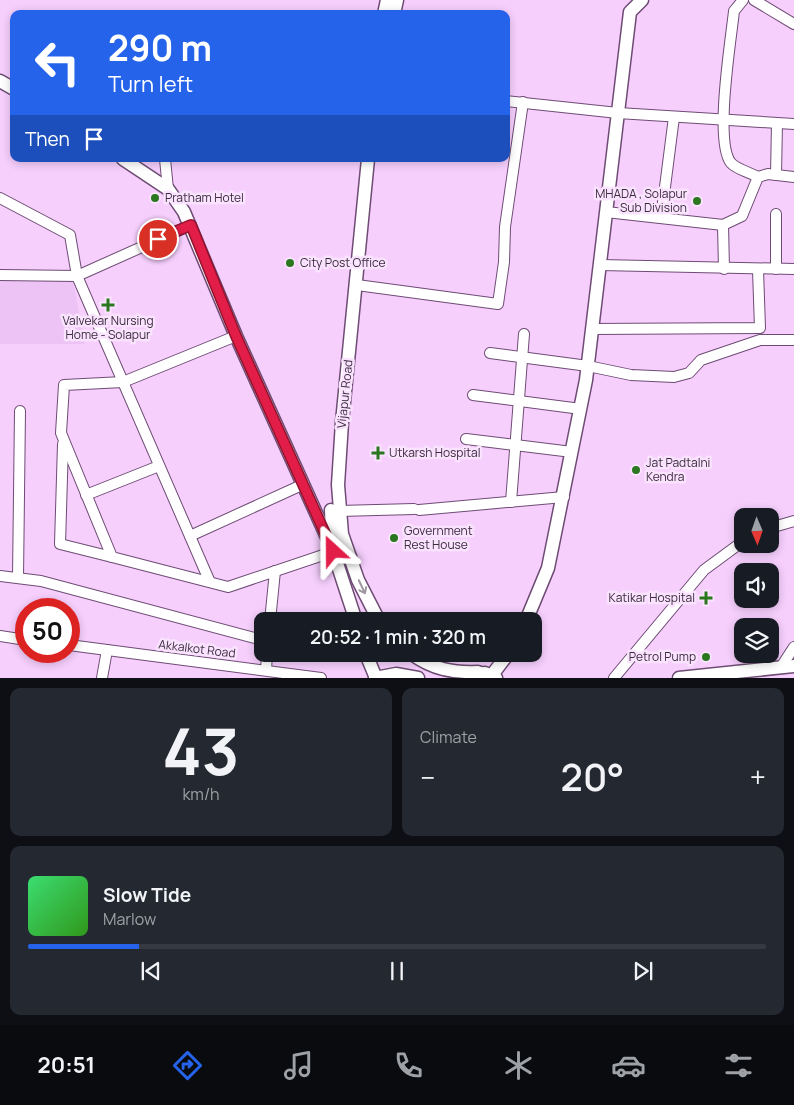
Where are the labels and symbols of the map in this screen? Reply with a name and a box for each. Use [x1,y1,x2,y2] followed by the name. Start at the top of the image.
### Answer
[595,185,688,216] place label: MHADA , Solapur Sub Division
[165,189,244,206] place label: Pratham Hotel
[149,192,161,204] marker: Pratham Hotel
[691,195,703,207] marker: MHADA , Solapur Sub Division
[137,218,179,260] pin
[300,254,386,271] place label: City Post Office
[284,257,296,269] marker: City Post Office
[101,298,115,312] marker: Valvekar Nursing Home - Solapur
[62,312,154,343] place label: Valvekar Nursing Home - Solapur
[332,359,357,429] street label: Vijapur Road
[389,444,481,461] place label: Utkarsh Hospital
[371,446,385,460] marker: Utkarsh Hospital
[646,454,710,485] place label: Jat Padtalni Kendra
[630,464,642,476] marker: Jat Padtalni Kendra
[734,508,779,552] north arrow
[404,522,473,553] place label: Government Rest House
[306,524,358,576] position arrow
[388,532,400,544] marker: Government Rest House
[358,579,367,594] one-way arrow
[609,589,695,606] place label: Katikar Hospital
[699,591,713,605] marker: Katikar Hospital
[15,598,80,663] speed limit sign: 50
[158,635,237,662] street label: Akkalkot Road
[629,648,696,665] place label: Petrol Pump
[700,651,712,663] marker: Petrol Pump

